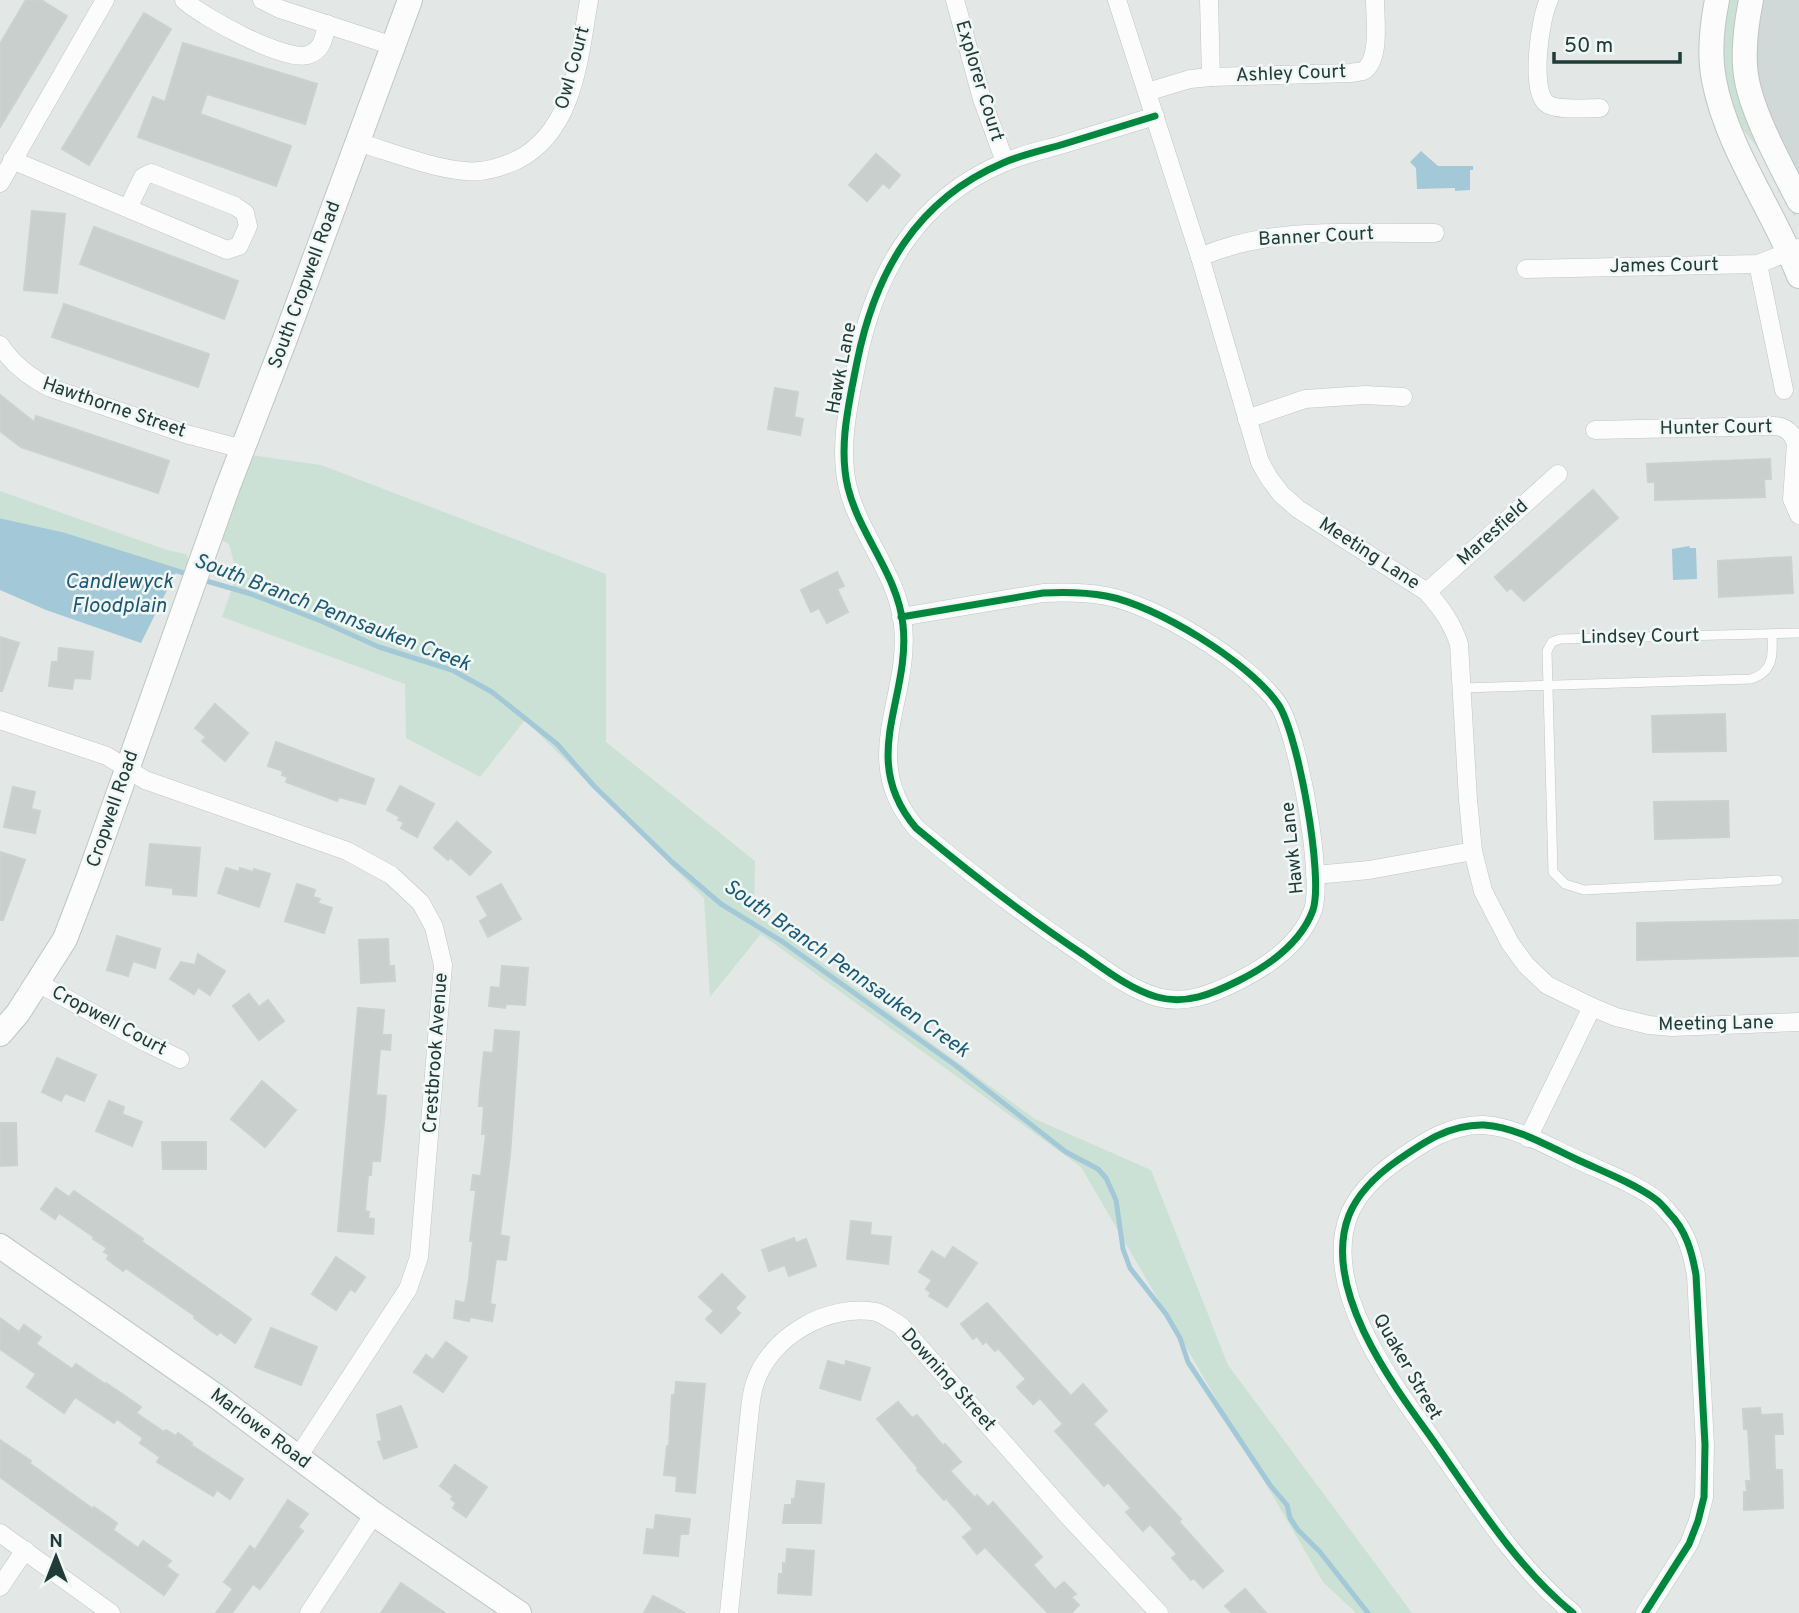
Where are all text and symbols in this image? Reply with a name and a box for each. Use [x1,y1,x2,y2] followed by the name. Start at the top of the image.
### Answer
[949,18,1009,144] street label: Explorer Court
[1554,21,1680,65] scale bar
[550,24,596,112] street label: Owl Court
[1564,33,1613,60] text: 50 m
[1235,60,1347,88] street label: Ashley Court
[264,198,346,372] street label: South Cropwell Road
[1258,222,1374,252] street label: Banner Court
[1609,253,1719,279] street label: James Court
[821,320,863,416] street label: Hawk Lane
[39,372,189,444] street label: Hawthorne Street
[1660,415,1772,441] street label: Hunter Court
[1452,495,1534,571] street label: Maresfield
[1314,512,1424,596] street label: Meeting Lane
[190,548,475,678] water label: South Branch Pennsauken Creek
[65,569,174,620] water label: Candlewyck Floodplain
[1580,624,1700,650] street label: Lindsey Court
[82,747,144,871] street label: Cropwell Road
[1276,801,1310,895] street label: Hawk Lane
[718,874,975,1065] water label: South Branch Pennsauken Creek
[418,972,454,1134] street label: Crestbrook Avenue
[47,981,171,1061] street label: Cropwell Court
[1658,1011,1774,1037] street label: Meeting Lane
[1367,1310,1447,1424] street label: Quaker Street
[895,1323,1001,1437] street label: Downing Street
[205,1383,315,1475] street label: Marlowe Road
[21,1522,91,1592] north arrow
[49,1530,63,1554] text: N

